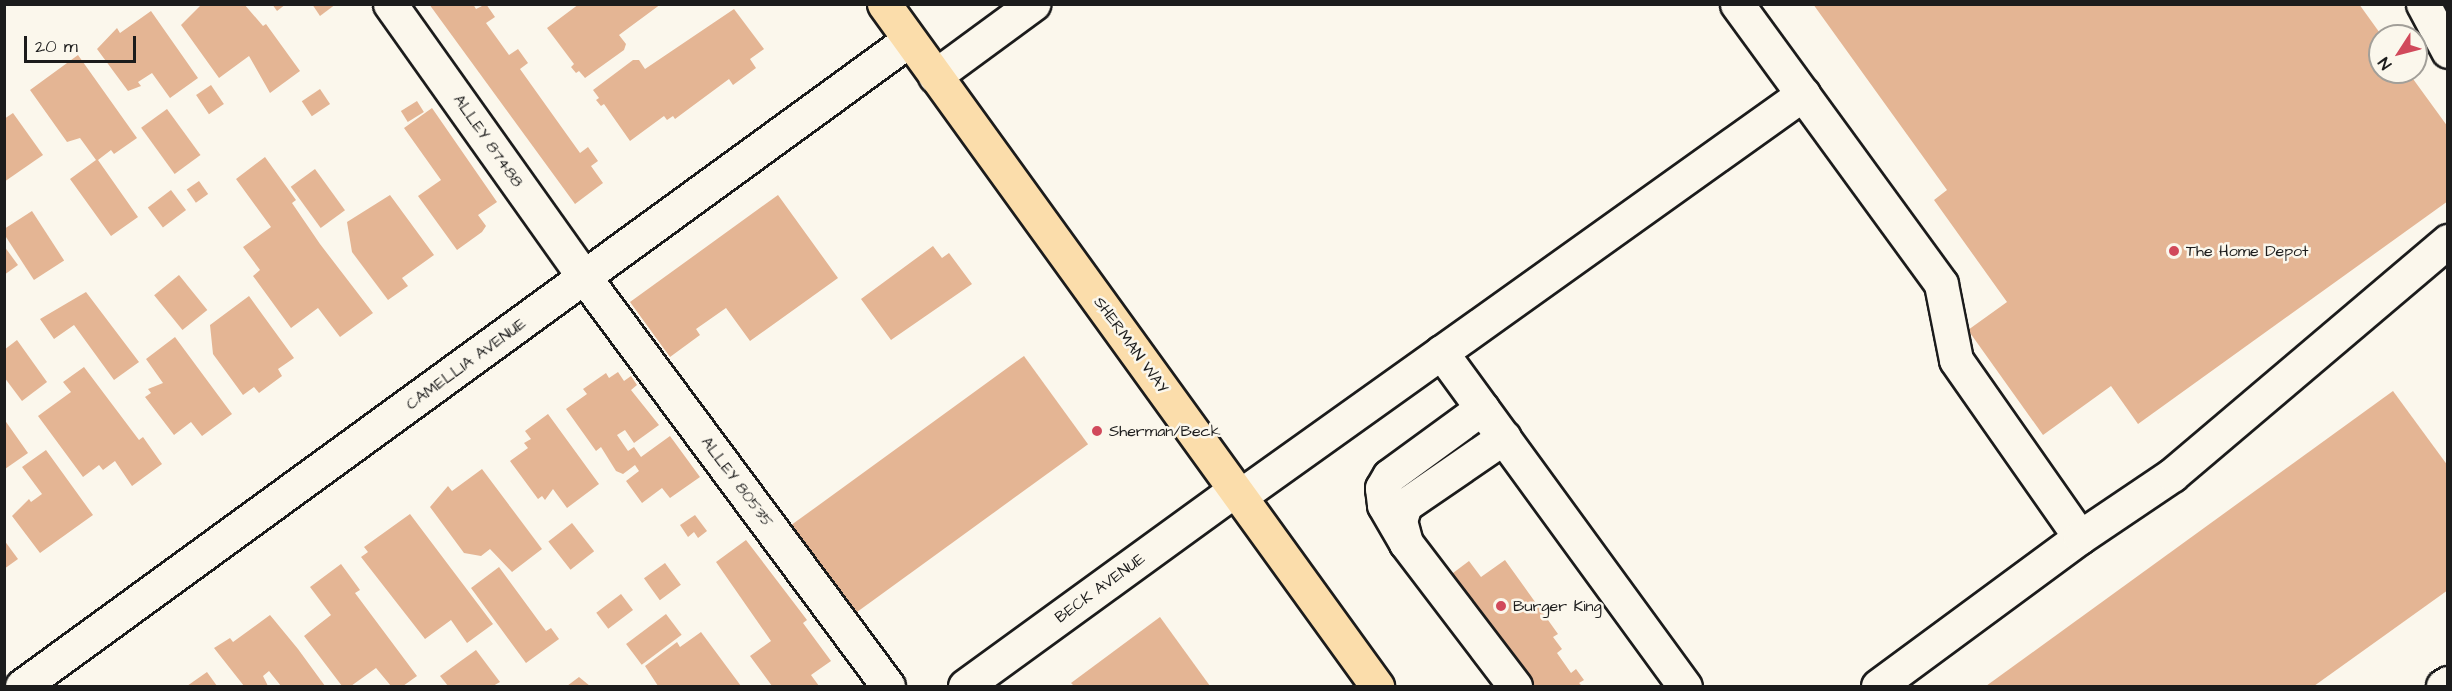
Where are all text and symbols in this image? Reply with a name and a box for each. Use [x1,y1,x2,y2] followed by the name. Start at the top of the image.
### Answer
[27,24,140,62] scale bar
[2368,24,2428,84] north arrow
[35,34,78,59] text: 20 m
[2373,53,2397,74] text: N
[449,91,527,191] street label: ALLEY 87488
[2186,241,2309,261] place label: The Home Depot
[2167,244,2181,258] marker: The Home Depot
[1090,293,1172,397] street label: SHERMAN WAY
[402,314,530,414] street label: CAMELLIA AVENUE
[1109,421,1221,441] place label: Sherman/Beck
[1090,424,1104,438] marker: Sherman/Beck
[697,433,777,531] street label: ALLEY 80535
[1051,549,1149,627] street label: BECK AVENUE
[1513,596,1602,616] place label: Burger King
[1494,599,1508,613] marker: Burger King

